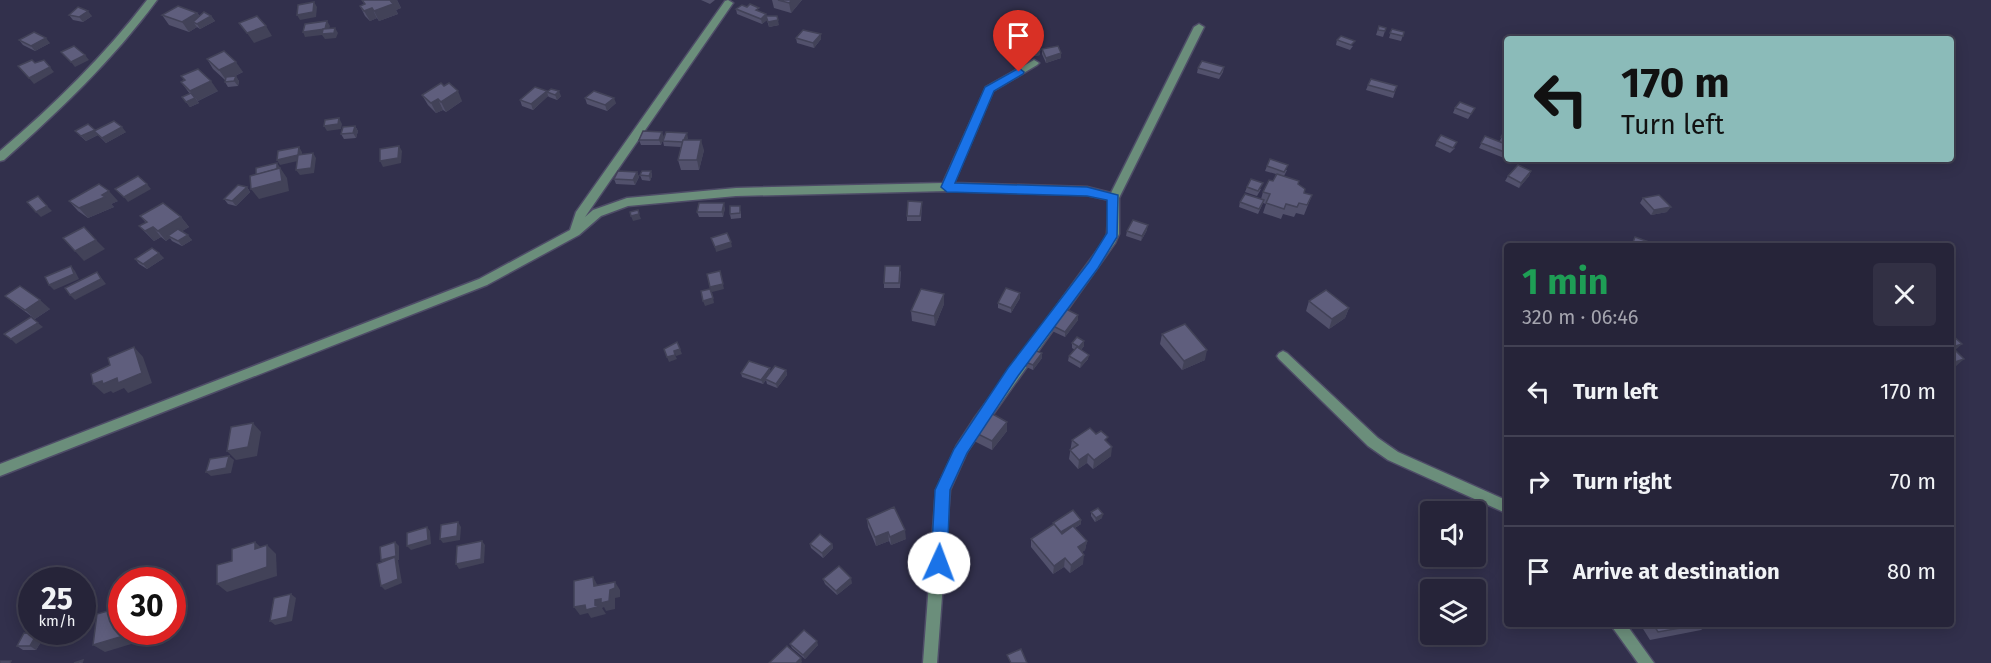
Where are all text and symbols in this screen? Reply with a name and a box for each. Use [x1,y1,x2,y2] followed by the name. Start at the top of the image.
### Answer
[993,10,1044,72] pin
[1002,19,1035,52] icon: arrive
[1621,58,1730,108] text: 170 m
[1522,60,1600,138] icon: left
[1621,109,1724,141] text: Turn left
[1522,260,1609,304] text: 1 min
[1873,263,1936,326] button: close
[1522,305,1639,329] text: 320 m · 06:46
[1522,375,1555,408] icon: left
[1573,378,1658,405] text: Turn left
[1880,378,1936,405] text: 170 m
[1522,465,1555,498] icon: right
[1573,468,1672,495] text: Turn right
[1890,468,1936,495] text: 70 m
[1420,501,1486,645] map controls
[1420,501,1486,567] button: sound
[907,531,971,595] position arrow
[1522,555,1555,588] icon: arrive
[1573,558,1780,585] text: Arrive at destination
[1887,558,1936,585] text: 80 m
[108,567,186,645] speed limit sign: 30
[1420,579,1486,645] button: layers
[41,581,73,617] text: 25
[38,612,76,630] text: km/h

